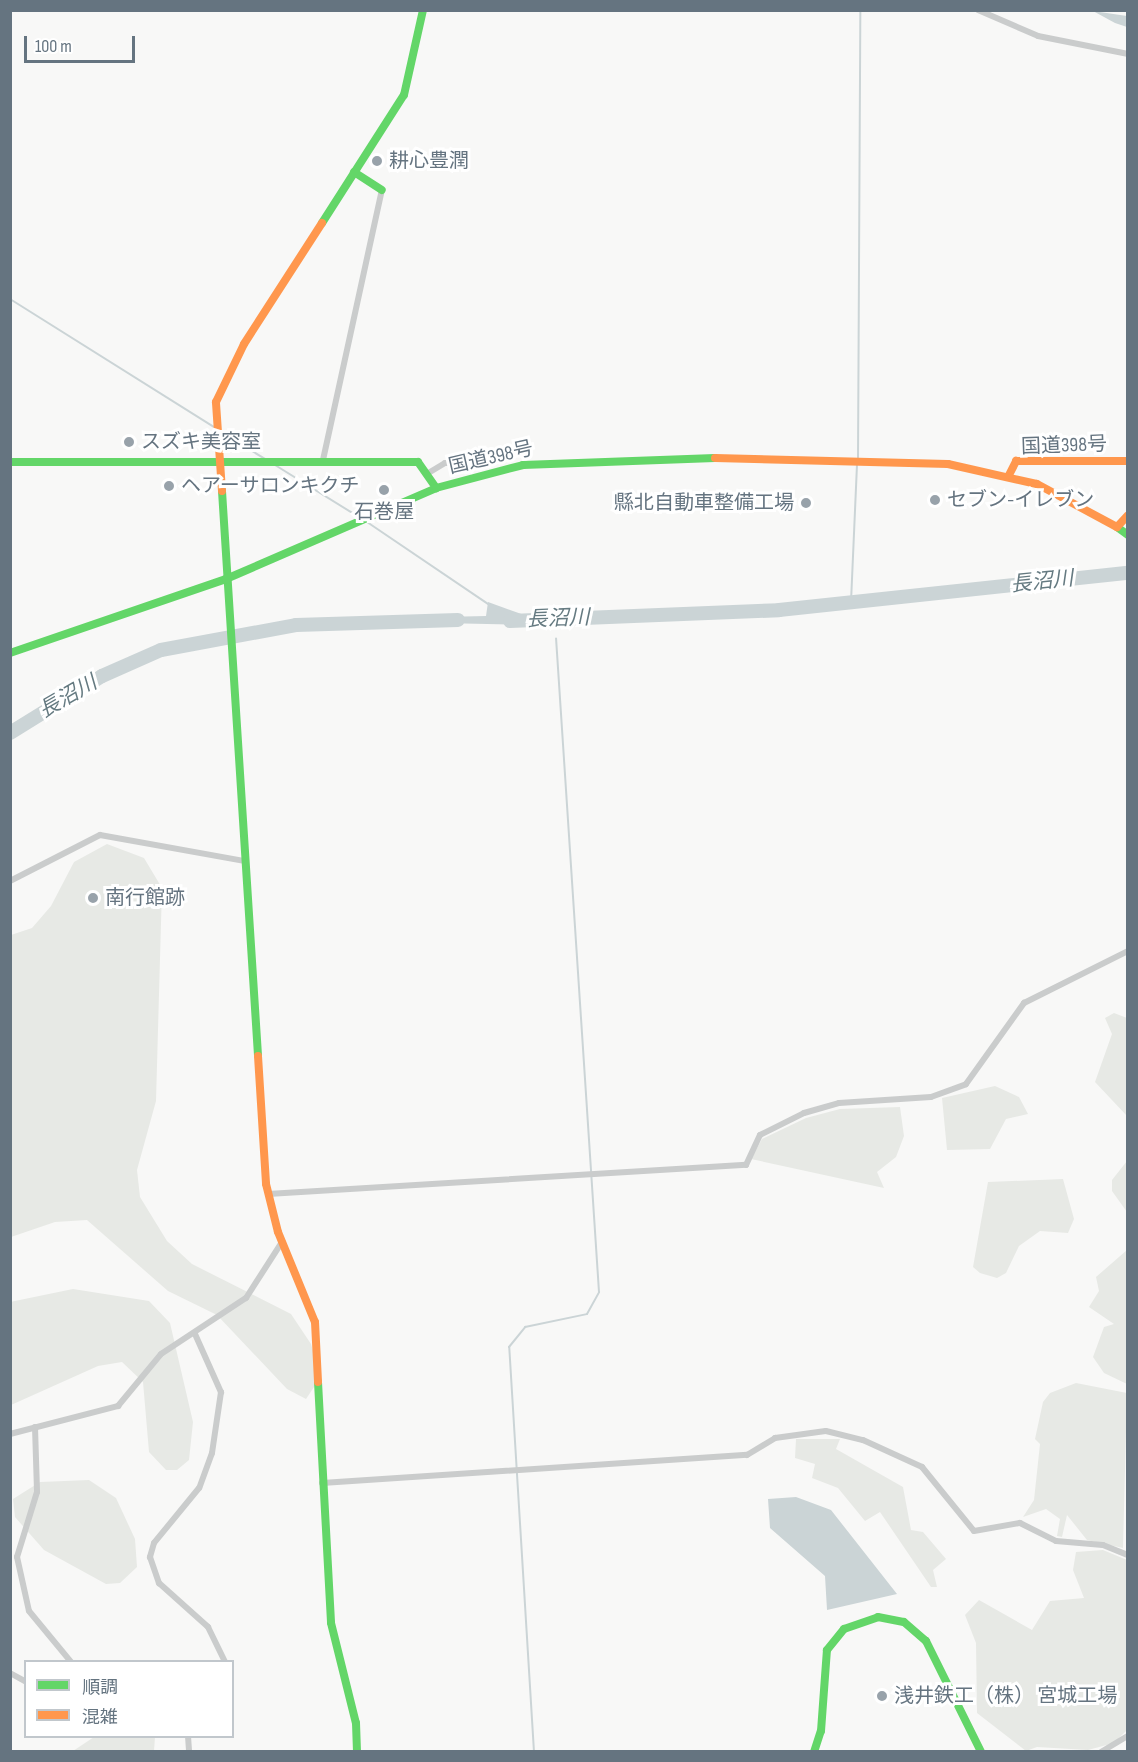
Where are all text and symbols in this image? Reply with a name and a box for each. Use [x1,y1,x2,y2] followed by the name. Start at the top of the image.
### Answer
[27,24,138,62] scale bar
[35,36,72,57] text: 100 m
[389,149,469,173] place label: 耕心豊潤
[370,154,384,168] marker: 耕心豊潤
[141,430,261,454] place label: スズキ美容室
[1021,433,1107,459] street label: 国道398号
[122,435,136,449] marker: スズキ美容室
[446,437,536,479] street label: 国道398号
[181,474,360,498] place label: ヘアーサロンキクチ
[162,479,176,493] marker: ヘアーサロンキクチ
[377,483,391,497] marker: 石巻屋
[947,488,1094,512] place label: セブン-イレブン
[614,491,794,515] place label: 縣北自動車整備工場
[928,493,942,507] marker: セブン-イレブン
[799,496,813,510] marker: 縣北自動車整備工場
[354,500,414,524] place label: 石巻屋
[1009,566,1075,598] water label: 長沼川
[526,605,590,633] water label: 長沼川
[34,670,102,724] water label: 長沼川
[105,886,185,910] place label: 南行館跡
[86,891,100,905] marker: 南行館跡
[24,1660,234,1738] legend
[82,1677,118,1698] text: 順調
[894,1684,1117,1708] place label: 浅井鉄工（株） 宮城工場
[875,1689,889,1703] marker: 浅井鉄工（株） 宮城工場
[82,1707,118,1728] text: 混雑

